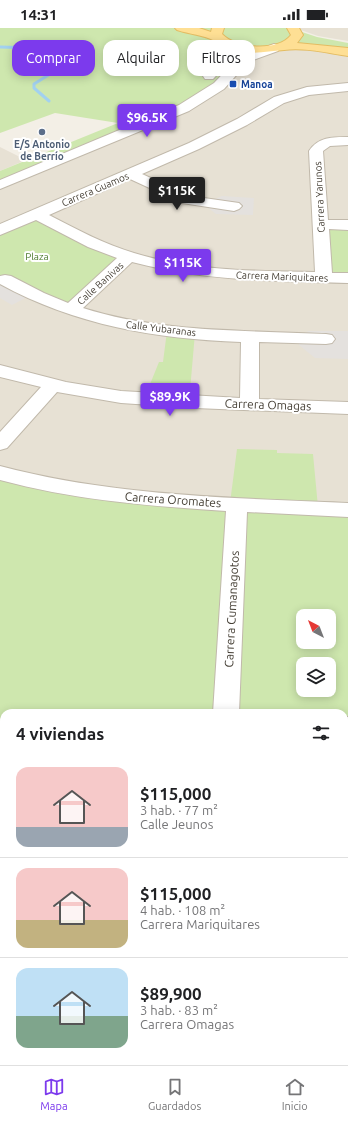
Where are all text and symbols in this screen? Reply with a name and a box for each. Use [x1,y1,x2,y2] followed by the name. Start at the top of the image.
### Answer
[20,6,58,23] text: 14:31
[12,40,95,76] chip: Comprar
[103,40,179,76] chip: Alquilar
[187,40,255,76] chip: Filtros
[228,79,238,89] marker: Manoa
[241,79,273,90] place label: Manoa
[114,104,180,138] pin: $96.5K
[126,110,168,124] text: $96.5K
[37,127,47,137] marker: E/S Antonio de Berrío
[14,139,70,162] place label: E/S Antonio de Berrío
[312,161,327,233] street label: Carrera Yarunos
[60,170,130,209] street label: Carrera Guamos
[149,177,205,211] pin: $115K
[158,183,196,197] text: $115K
[155,249,211,283] pin: $115K
[25,251,49,262] park label: Plaza
[164,255,202,269] text: $115K
[75,260,126,307] street label: Calle Banivas
[236,269,328,284] street label: Carrera Mariquitares
[125,319,197,338] street label: Calle Yubaranas
[137,383,203,417] pin: $89.9K
[149,389,191,403] text: $89.9K
[224,396,312,413] street label: Carrera Omagas
[124,490,222,509] street label: Carrera Oromates
[222,550,241,668] street label: Carrera Cumanagotos
[296,609,336,649] north arrow
[296,609,336,697] map controls
[296,657,336,697] button: layers
[310,722,332,744] icon: filters
[16,724,104,743] text: 4 viviendas
[48,783,96,831] icon: home
[140,784,211,803] text: $115,000
[140,803,218,817] text: 3 hab. · 77 m²
[140,817,213,831] text: Calle Jeunos
[48,884,96,932] icon: home
[140,884,211,903] text: $115,000
[140,903,225,917] text: 4 hab. · 108 m²
[140,917,260,931] text: Carrera Mariquitares
[48,984,96,1032] icon: home
[140,984,202,1003] text: $89,900
[140,1003,218,1017] text: 3 hab. · 83 m²
[140,1017,234,1031] text: Carrera Omagas
[40,1076,68,1112] tab: Mapa
[148,1076,201,1112] tab: Guardados
[282,1076,308,1112] tab: Inicio

